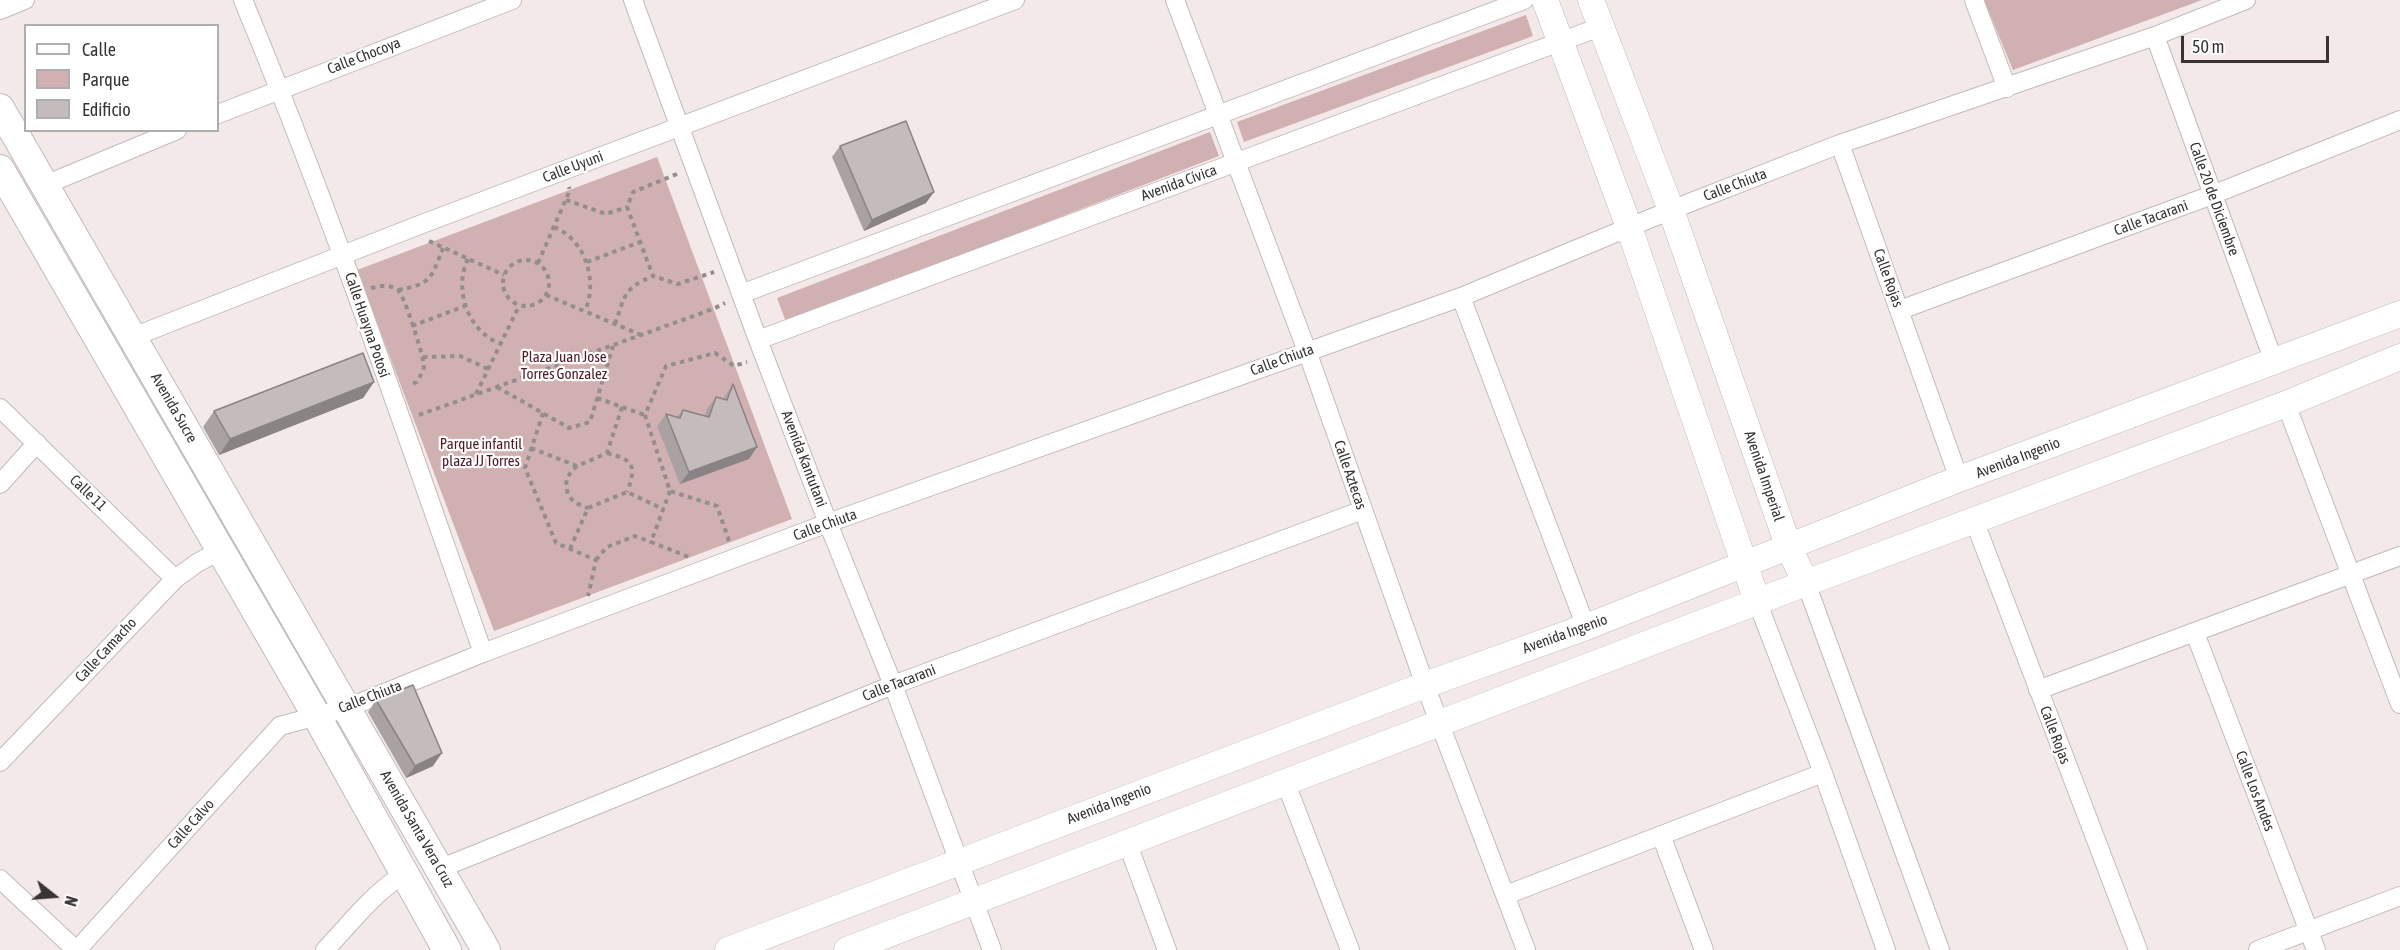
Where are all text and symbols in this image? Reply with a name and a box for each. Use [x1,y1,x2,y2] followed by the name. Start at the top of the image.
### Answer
[24,24,219,132] legend
[2184,24,2332,62] scale bar
[325,34,403,78] street label: Calle Chocoya
[2192,36,2224,57] text: 50 m
[82,39,116,60] text: Calle
[82,69,130,90] text: Parque
[82,99,131,120] text: Edificio
[2185,140,2243,258] street label: Calle 20 de Diciembre
[540,147,606,187] street label: Calle Uyuni
[1139,161,1219,205] street label: Avenida Cívica
[1701,165,1769,205] street label: Calle Chiuta
[2112,196,2190,240] street label: Calle Tacarani
[1869,246,1907,310] street label: Calle Rojas
[341,270,393,380] street label: Calle Huayna Potosí
[1248,340,1316,380] street label: Calle Chiuta
[521,348,607,383] park label: Plaza Juan Jose Torres Gonzalez
[147,370,201,446] street label: Avenida Sucre
[777,408,831,510] street label: Avenida Kantutani
[1740,428,1788,524] street label: Avenida Imperial
[1973,434,2063,482] street label: Avenida Ingenio
[440,435,522,470] park label: Parque infantil plaza JJ Torres
[1330,438,1370,512] street label: Calle Aztecas
[66,471,110,515] street label: Calle 11
[791,505,859,545] street label: Calle Chiuta
[1520,610,1610,658] street label: Avenida Ingenio
[72,614,140,686] street label: Calle Camacho
[860,661,938,705] street label: Calle Tacarani
[336,677,404,717] street label: Calle Chiuta
[2036,703,2074,767] street label: Calle Rojas
[2231,748,2279,834] street label: Calle Los Andes
[376,767,458,891] street label: Avenida Santa Vera Cruz
[1064,780,1154,828] street label: Avenida Ingenio
[164,795,218,853] street label: Calle Calvo
[24,866,84,926] north arrow
[61,894,81,908] text: N

